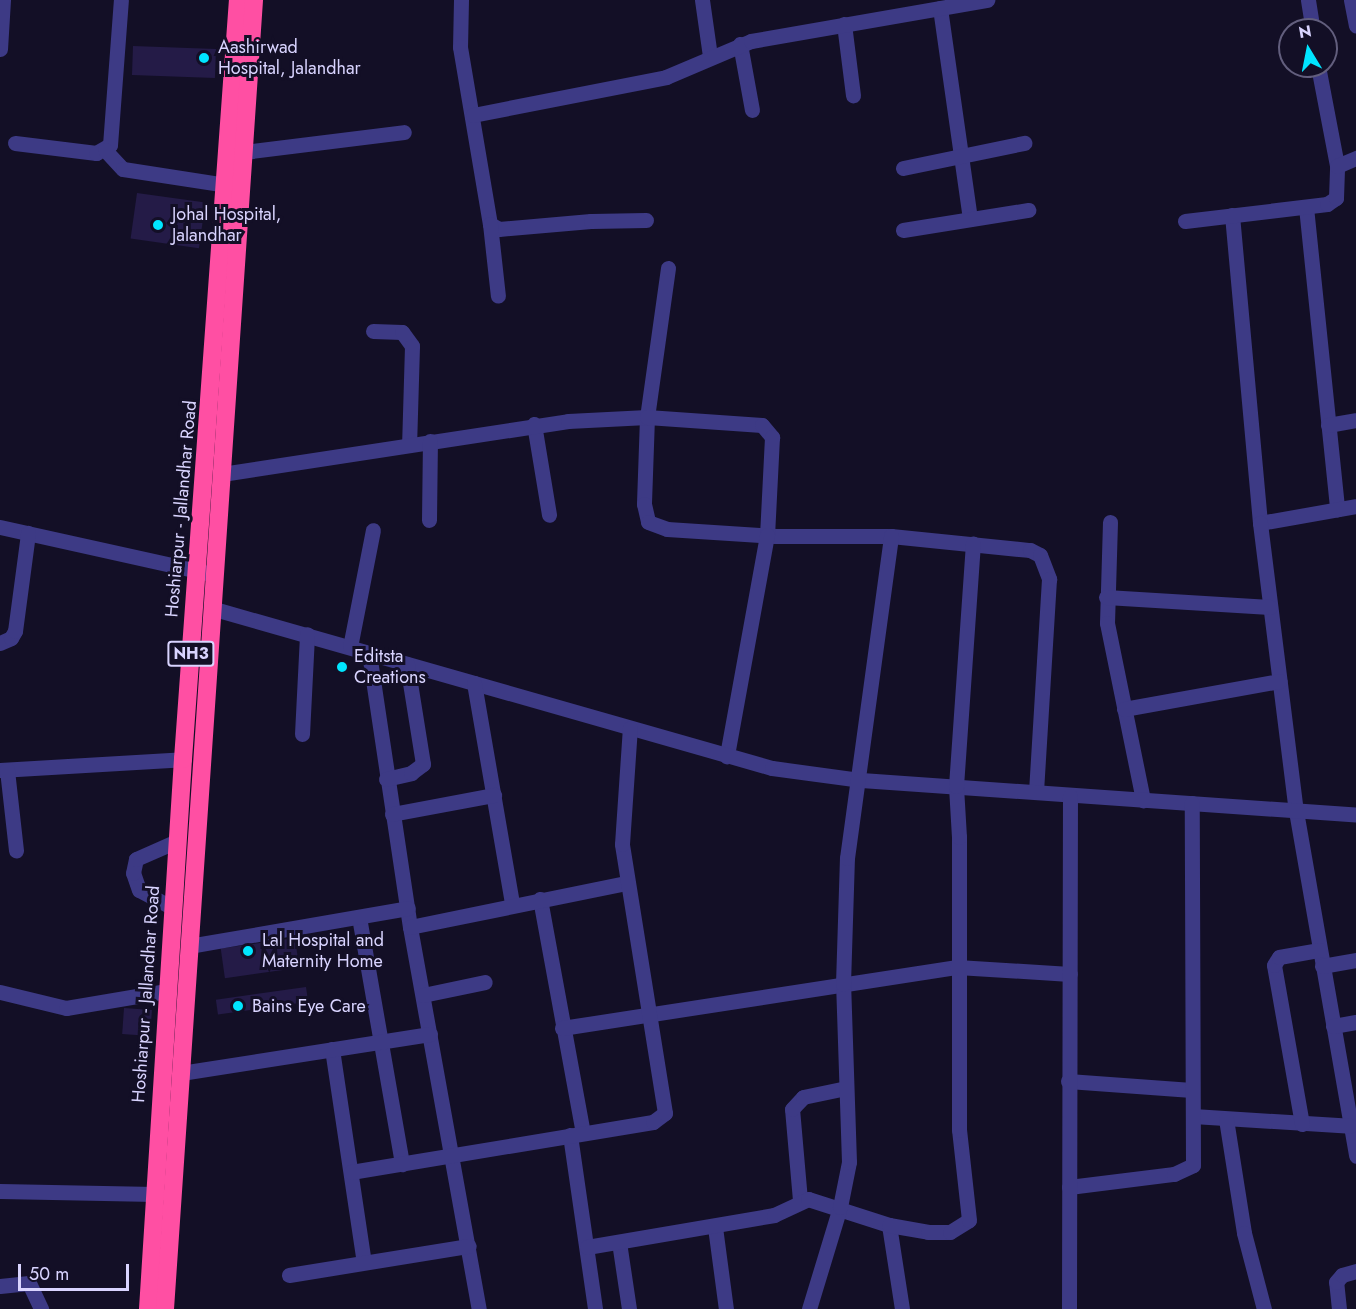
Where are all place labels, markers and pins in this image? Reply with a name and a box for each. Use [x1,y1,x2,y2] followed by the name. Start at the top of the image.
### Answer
[218,37,361,80] place label: Aashirwad Hospital, Jalandhar
[195,49,213,67] marker: Aashirwad Hospital, Jalandhar
[172,204,281,246] place label: Johal Hospital, Jalandhar
[149,216,167,234] marker: Johal Hospital, Jalandhar
[354,646,426,688] place label: Editsta Creations
[335,660,349,674] marker: Editsta Creations
[262,930,384,972] place label: Lal Hospital and Maternity Home
[239,942,257,960] marker: Lal Hospital and Maternity Home
[252,995,366,1017] place label: Bains Eye Care
[229,997,247,1015] marker: Bains Eye Care

